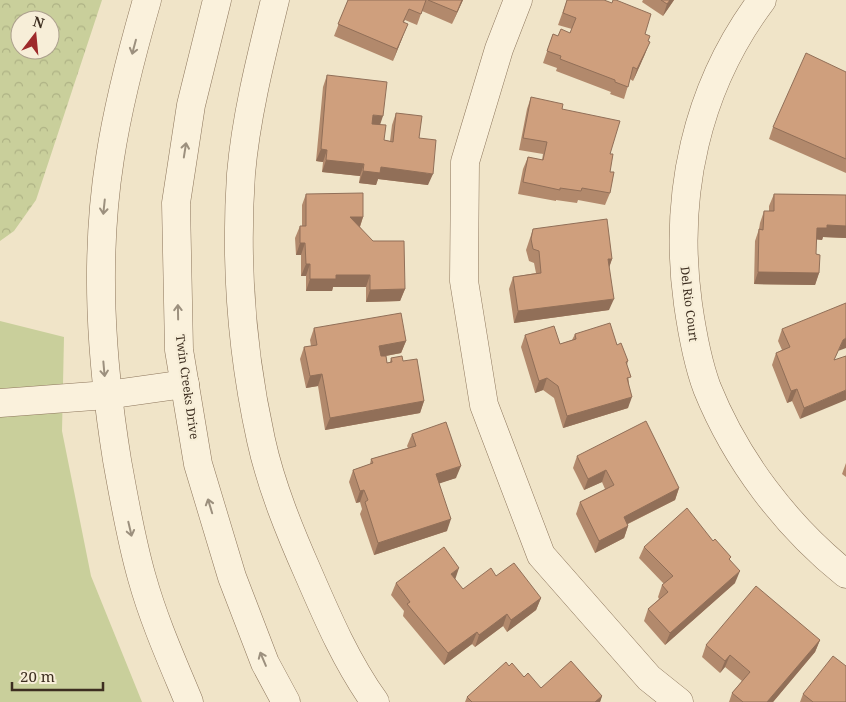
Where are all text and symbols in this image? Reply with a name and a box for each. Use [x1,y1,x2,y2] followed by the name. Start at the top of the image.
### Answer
[10,10,60,60] north arrow
[31,11,47,33] text: N
[129,39,138,55] one-way arrow
[180,142,190,158] one-way arrow
[100,198,109,214] one-way arrow
[676,265,703,342] street label: Del Rio Court
[173,304,183,320] one-way arrow
[172,334,203,440] street label: Twin Creeks Drive
[99,361,109,377] one-way arrow
[205,498,215,514] one-way arrow
[126,521,136,537] one-way arrow
[258,652,268,667] one-way arrow
[12,660,104,692] scale bar
[20,666,55,686] text: 20 m

